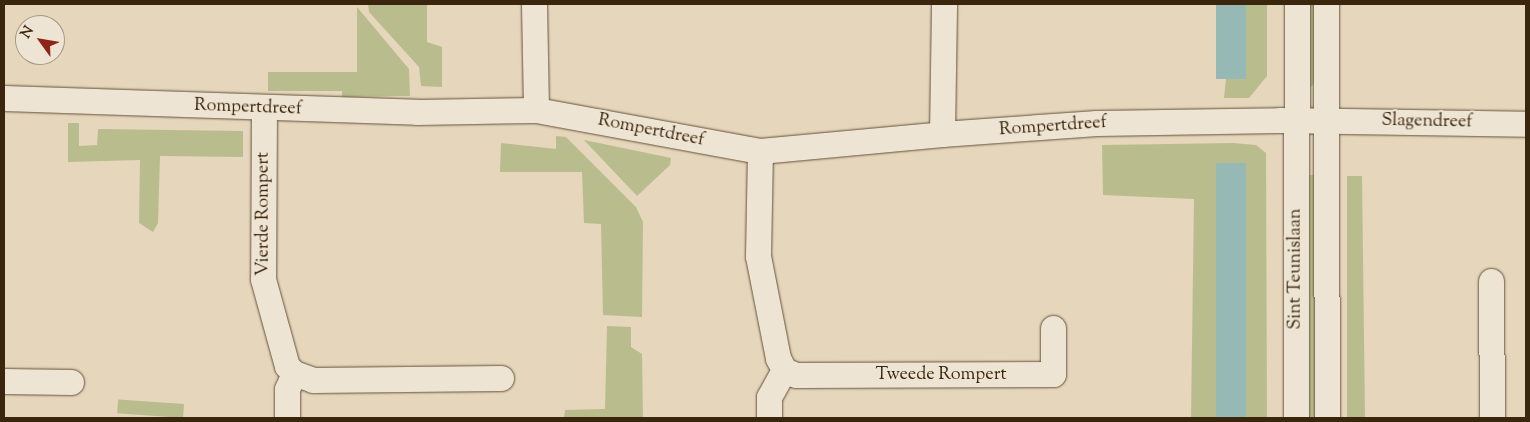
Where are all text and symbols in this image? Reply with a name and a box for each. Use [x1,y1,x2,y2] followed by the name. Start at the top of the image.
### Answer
[15,15,65,65] north arrow
[17,23,40,43] text: N
[194,95,302,121] street label: Rompertdreef
[596,110,706,152] street label: Rompertdreef
[1381,110,1473,134] street label: Slagendreef
[998,112,1108,142] street label: Rompertdreef
[253,152,275,276] street label: Vierde Rompert
[1285,208,1307,330] street label: Sint Teunislaan
[875,364,1007,386] street label: Tweede Rompert

